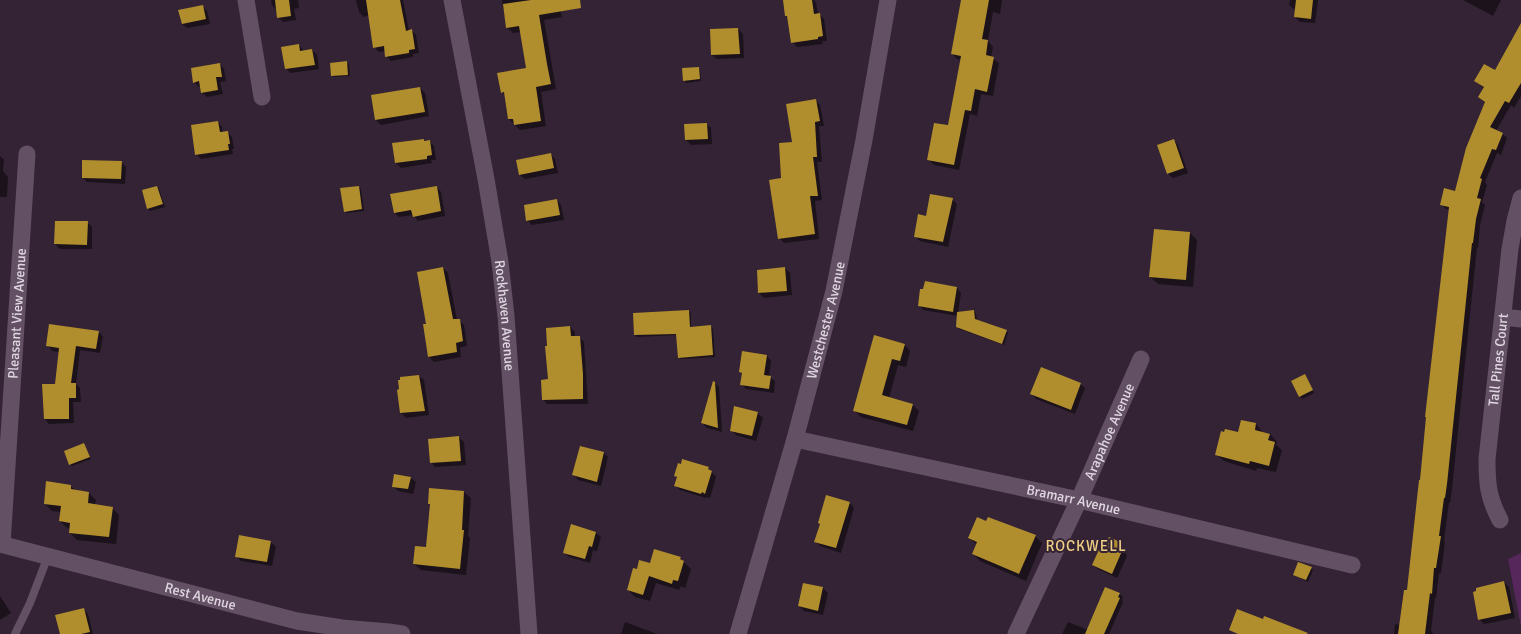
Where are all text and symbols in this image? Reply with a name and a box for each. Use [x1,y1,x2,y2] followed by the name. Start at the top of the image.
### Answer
[4,248,29,379] street label: Pleasant View Avenue
[491,259,518,371] street label: Rockhaven Avenue
[803,260,848,381] street label: Westchester Avenue
[1484,312,1511,407] street label: Tall Pines Court
[1080,380,1138,482] street label: Arapahoe Avenue
[1025,480,1122,518] street label: Bramarr Avenue
[1045,537,1127,555] district label: ROCKWELL
[163,579,238,613] street label: Rest Avenue

